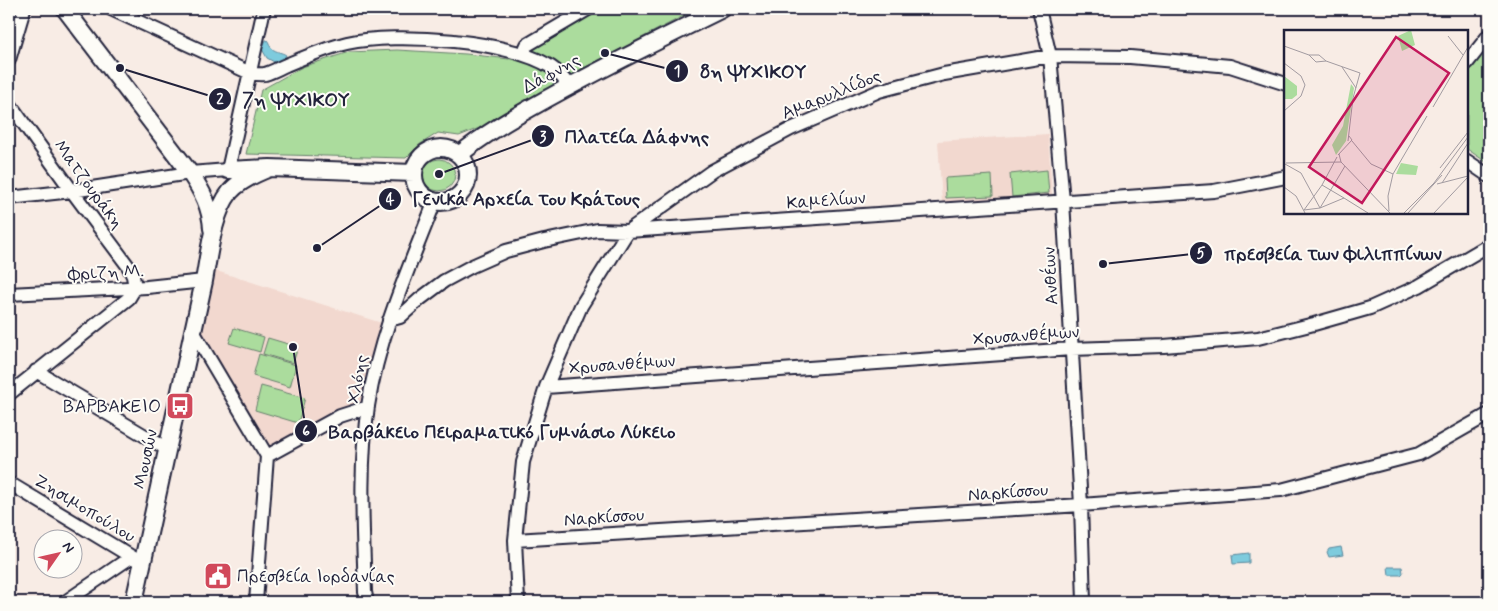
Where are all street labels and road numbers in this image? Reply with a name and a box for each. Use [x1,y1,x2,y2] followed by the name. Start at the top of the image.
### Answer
[518,48,585,100] street label: Δάφνης
[778,64,885,126] street label: Αμαρυλλίδος
[48,135,129,234] street label: Ματζουράκη
[786,186,866,216] street label: Καμελίων
[1036,246,1065,306] street label: Ανθέων
[67,259,145,287] street label: Φριζη Μ.
[972,319,1080,352] street label: Χρυσανθέμων
[568,348,676,381] street label: Χρυσανθέμων
[342,353,374,406] street label: Χλόης
[128,427,164,491] street label: Μουσών
[29,469,140,549] street label: Ζησιμοπούλου
[967,478,1049,508] street label: Ναρκίσσου
[563,503,645,533] street label: Ναρκίσσου

